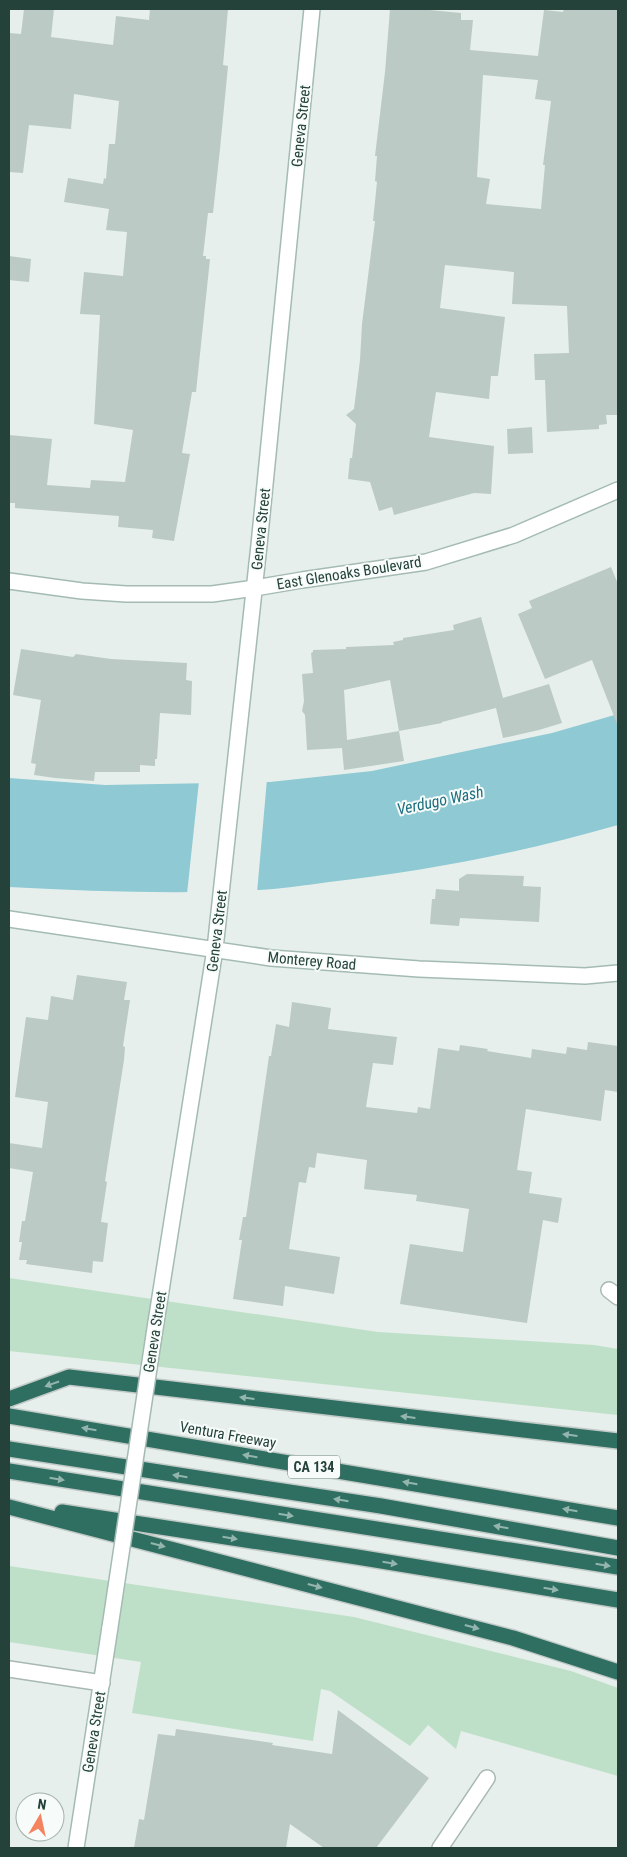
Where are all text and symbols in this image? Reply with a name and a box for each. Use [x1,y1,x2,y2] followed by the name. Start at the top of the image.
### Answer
[288,84,314,168] street label: Geneva Street
[248,487,274,571] street label: Geneva Street
[275,553,423,593] street label: East Glenoaks Boulevard
[395,782,485,819] water label: Verdugo Wash
[203,889,231,973] street label: Geneva Street
[267,948,357,974] street label: Monterey Road
[140,1290,170,1374] street label: Geneva Street
[44,1380,59,1388] one-way arrow
[239,1394,255,1402] one-way arrow
[400,1413,416,1421] one-way arrow
[178,1418,278,1452] street label: Ventura Freeway
[81,1425,97,1433] one-way arrow
[562,1431,578,1439] one-way arrow
[241,1451,257,1459] one-way arrow
[288,1455,340,1478] road number: CA 134
[172,1471,188,1479] one-way arrow
[49,1475,65,1483] one-way arrow
[402,1478,418,1486] one-way arrow
[333,1496,349,1504] one-way arrow
[562,1505,578,1513] one-way arrow
[279,1512,295,1520] one-way arrow
[493,1523,509,1531] one-way arrow
[222,1534,238,1542] one-way arrow
[150,1542,165,1550] one-way arrow
[383,1559,399,1567] one-way arrow
[595,1561,611,1569] one-way arrow
[307,1583,322,1591] one-way arrow
[543,1586,559,1594] one-way arrow
[465,1623,480,1631] one-way arrow
[79,1690,109,1774] street label: Geneva Street
[15,1792,65,1842] north arrow
[37,1796,48,1813] text: N

